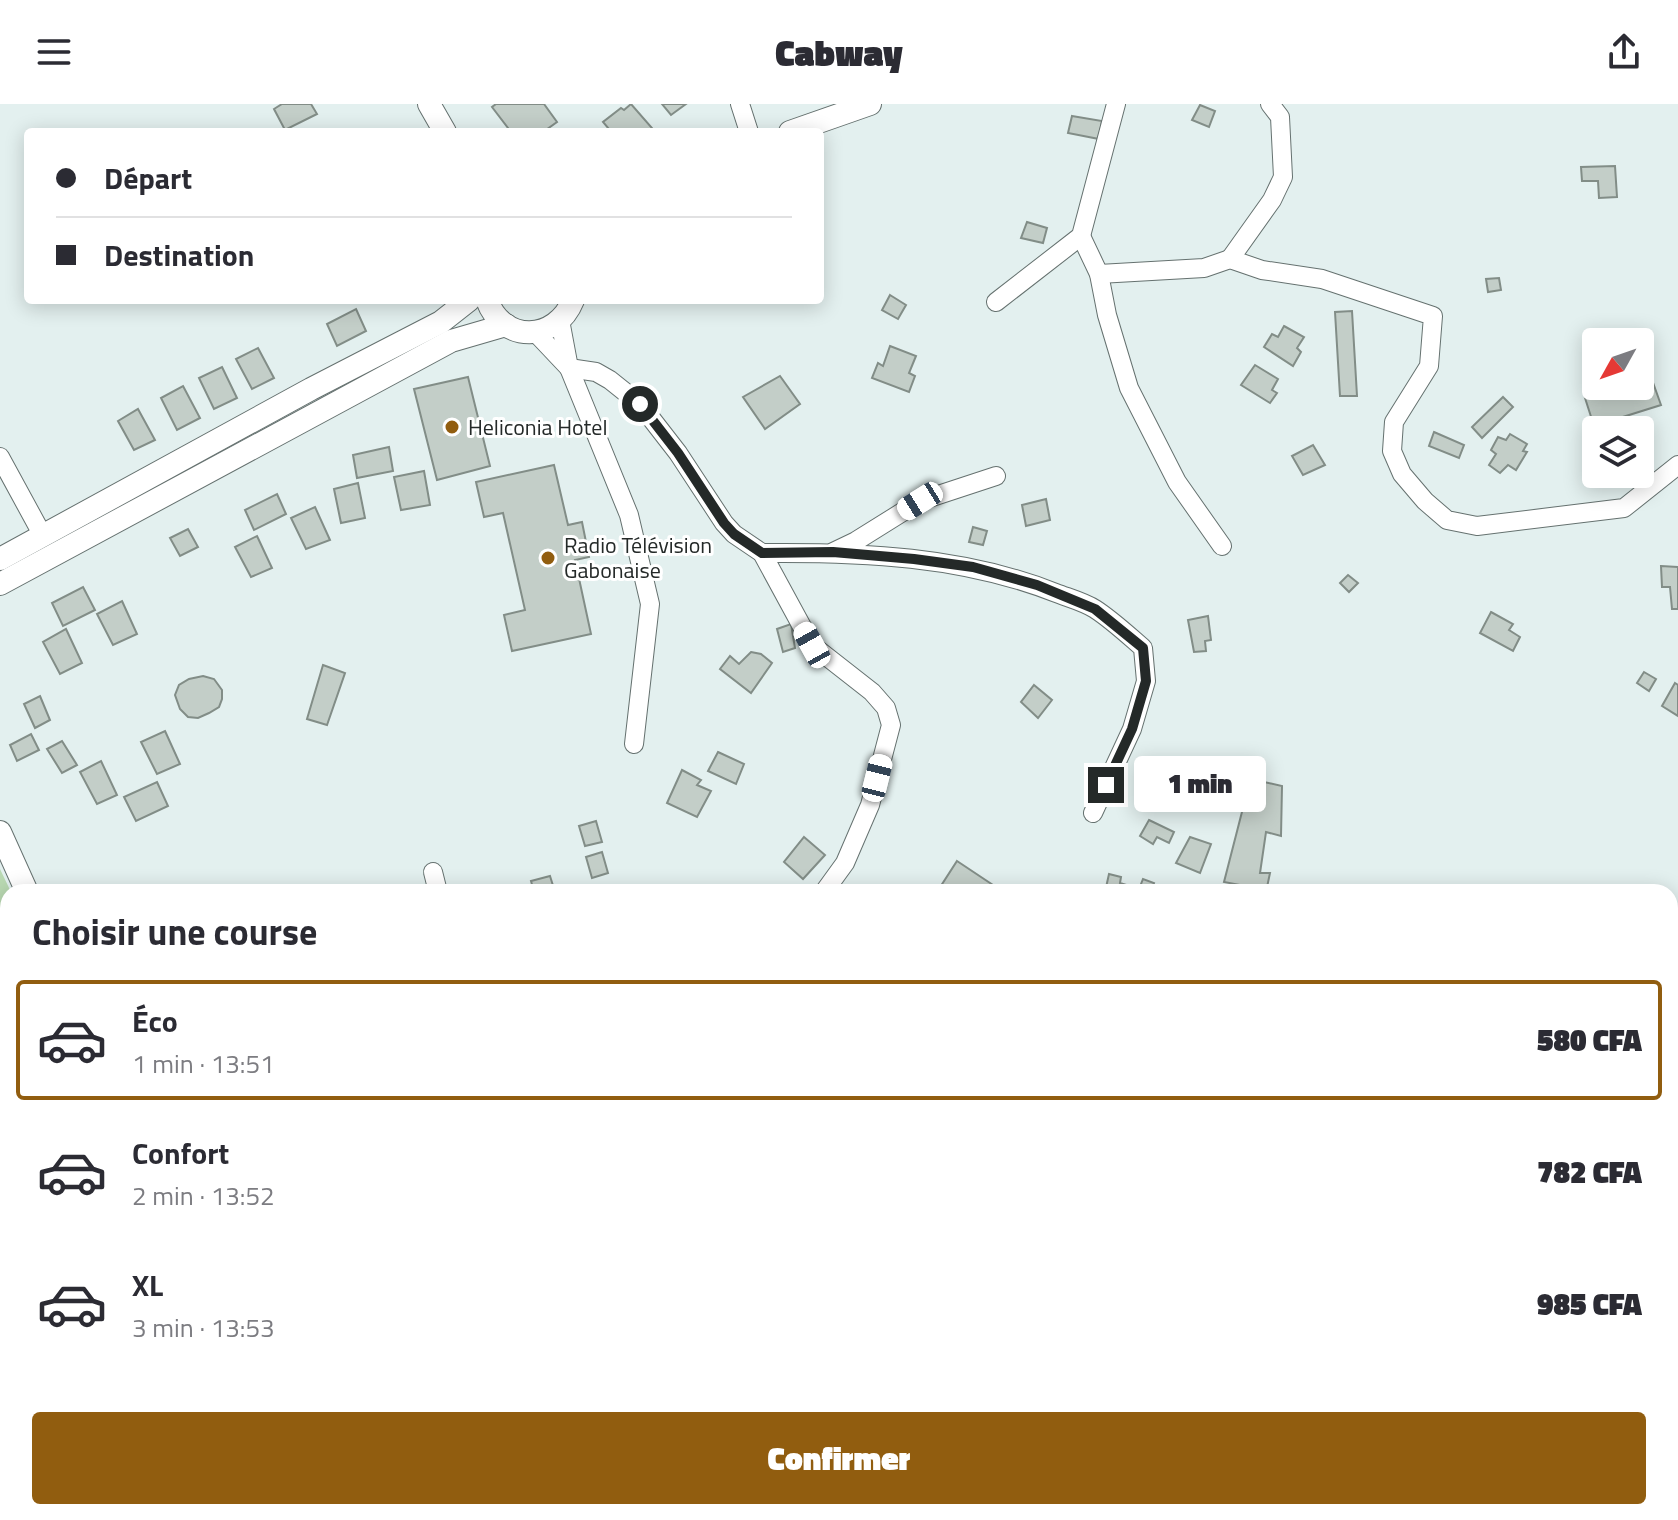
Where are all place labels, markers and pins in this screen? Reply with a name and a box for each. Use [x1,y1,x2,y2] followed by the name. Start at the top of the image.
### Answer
[468,410,608,444] place label: Heliconia Hotel
[443,418,461,436] marker: Heliconia Hotel
[564,528,712,587] place label: Radio Télévision Gabonaise
[539,549,557,567] marker: Radio Télévision Gabonaise

